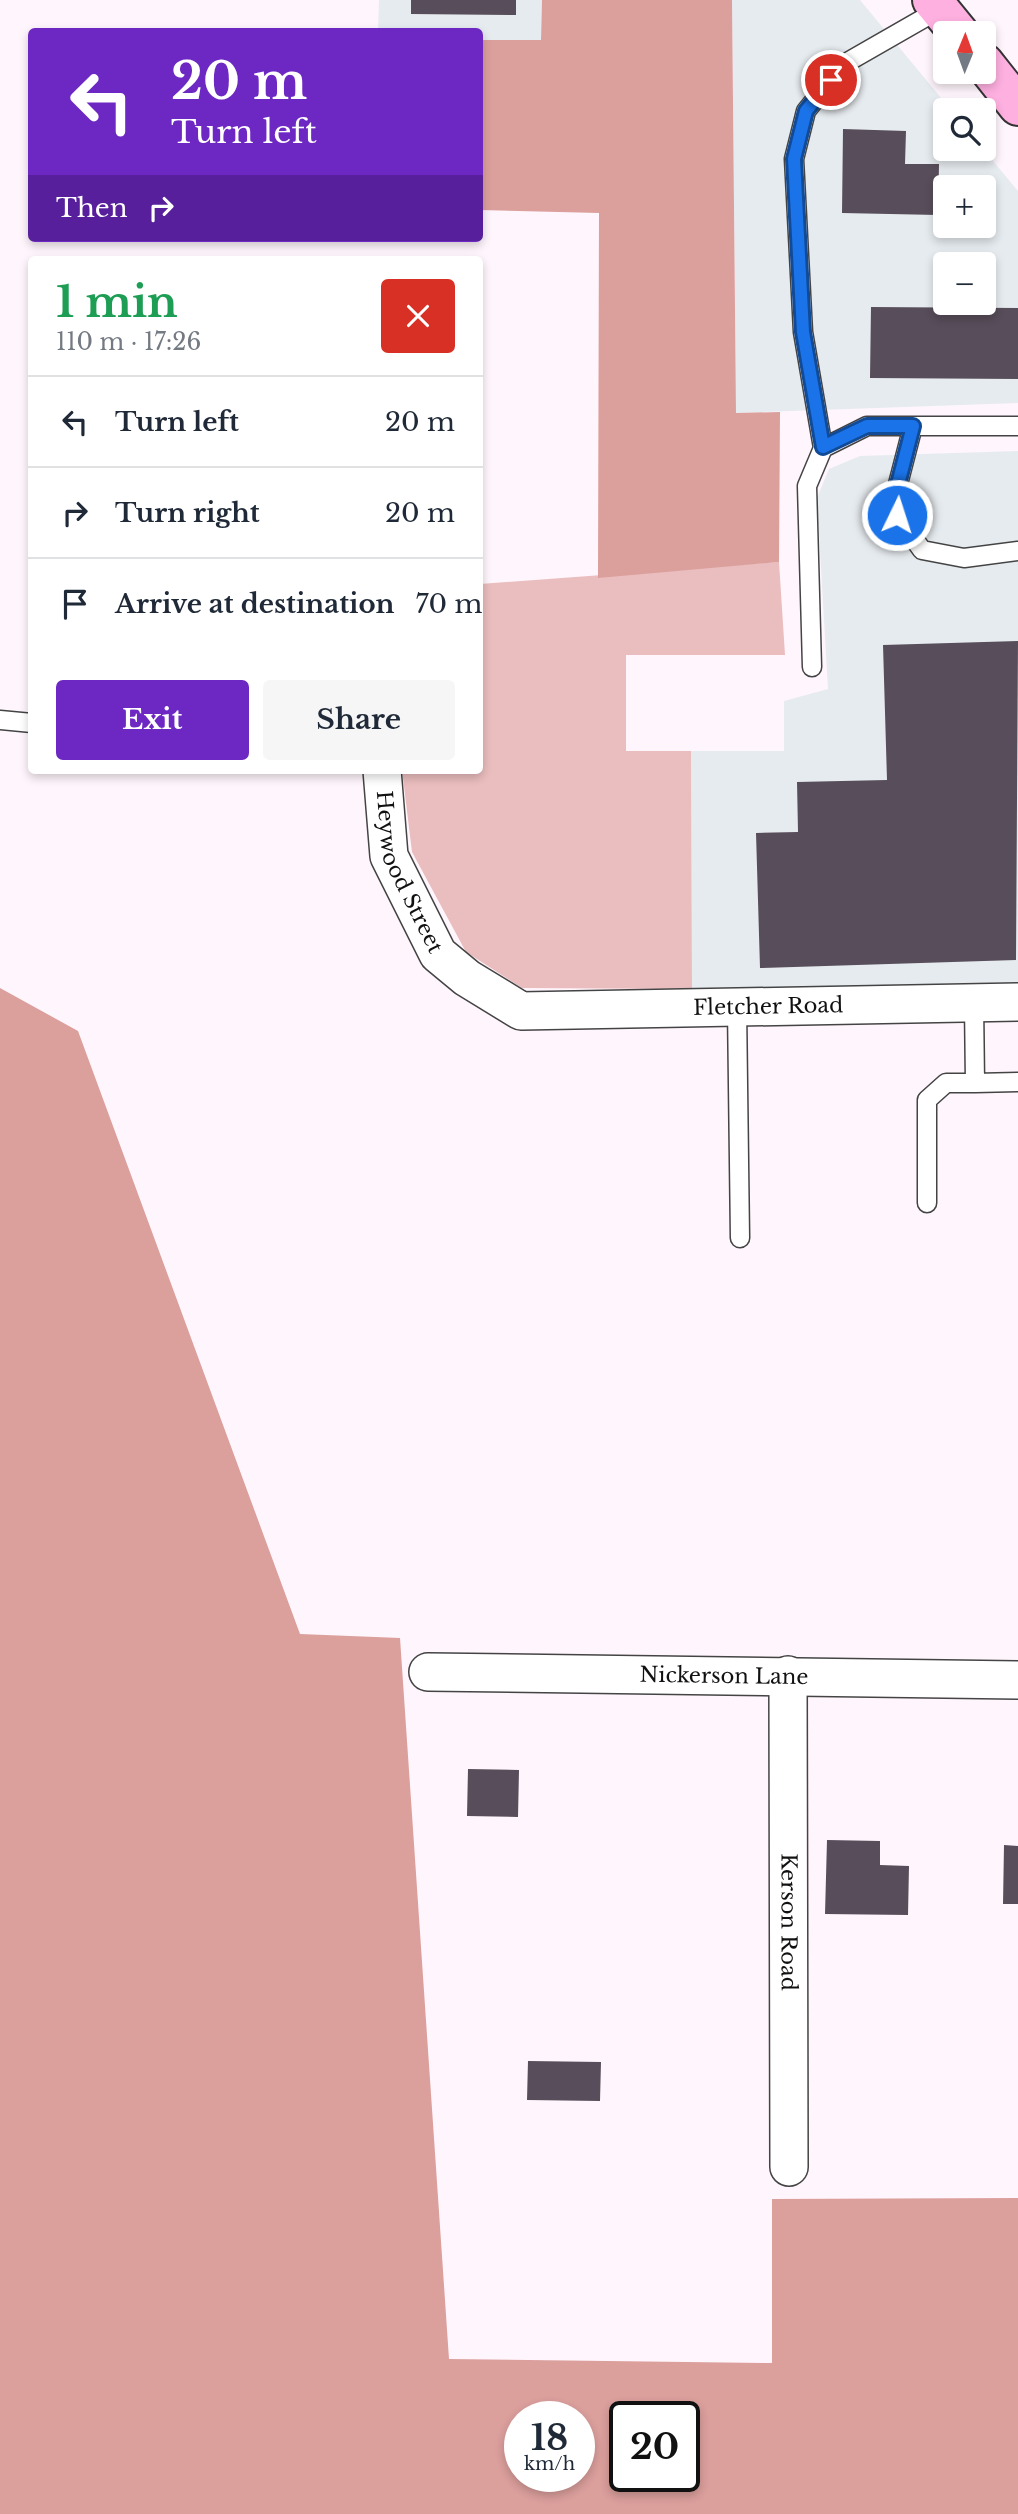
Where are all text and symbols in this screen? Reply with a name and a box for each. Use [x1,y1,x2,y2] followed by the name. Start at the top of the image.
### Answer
[933,21,996,84] north arrow
[933,21,996,315] map controls
[801,50,861,110] pin
[171,51,307,112] text: 20 m
[56,56,147,147] icon: left
[812,61,850,99] icon: arrive
[933,98,996,161] button: search
[171,112,317,152] text: Turn left
[933,175,996,238] button: +
[142,189,180,227] icon: right
[56,192,128,224] text: Then
[933,252,996,315] button: −
[56,276,178,328] text: 1 min
[381,279,455,353] button: close
[56,328,201,356] text: 110 m · 17:26
[56,403,94,441] icon: left
[115,406,239,438] text: Turn left
[385,406,455,438] text: 20 m
[860,478,934,552] position arrow
[56,494,94,532] icon: right
[115,497,260,529] text: Turn right
[385,497,455,529] text: 20 m
[56,585,94,623] icon: arrive
[115,588,395,620] text: Arrive at destination
[416,588,483,620] text: 70 m
[56,680,249,760] button: Exit
[263,680,455,760] button: Share
[371,790,449,958] street label: Heywood Street
[693,992,843,1021] street label: Fletcher Road
[639,1662,808,1690] street label: Nickerson Lane
[775,1853,802,1991] street label: Kerson Road
[609,2401,700,2492] speed limit sign: 20
[531,2416,568,2459] text: 18
[524,2453,575,2475] text: km/h

